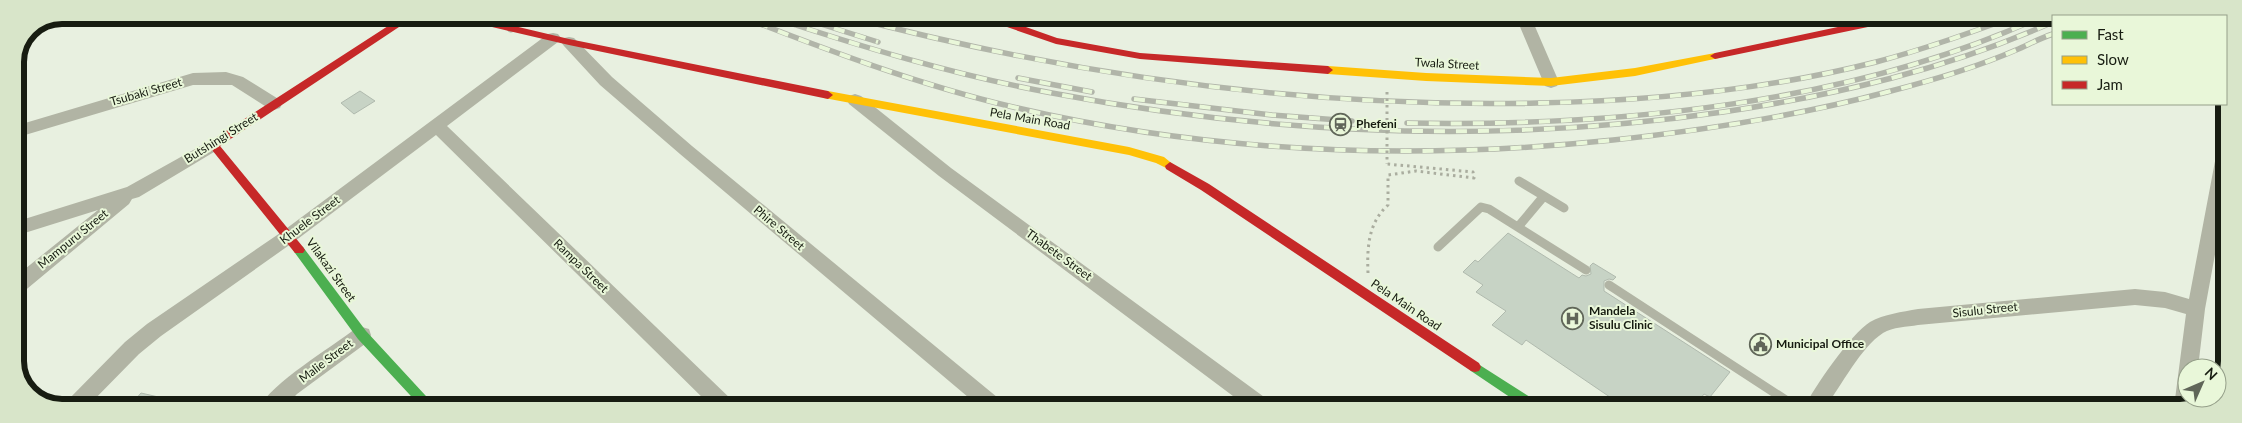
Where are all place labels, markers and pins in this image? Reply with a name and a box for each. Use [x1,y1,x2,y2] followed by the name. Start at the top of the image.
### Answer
[1328,112,1352,136] station icon: Phefeni
[1356,116,1397,131] place label: Phefeni
[1589,303,1653,332] place label: Mandela Sisulu Clinic
[1561,306,1585,330] hospital icon: Mandela Sisulu Clinic
[1748,332,1772,356] public building icon: Municipal Office
[1776,336,1865,351] place label: Municipal Office

